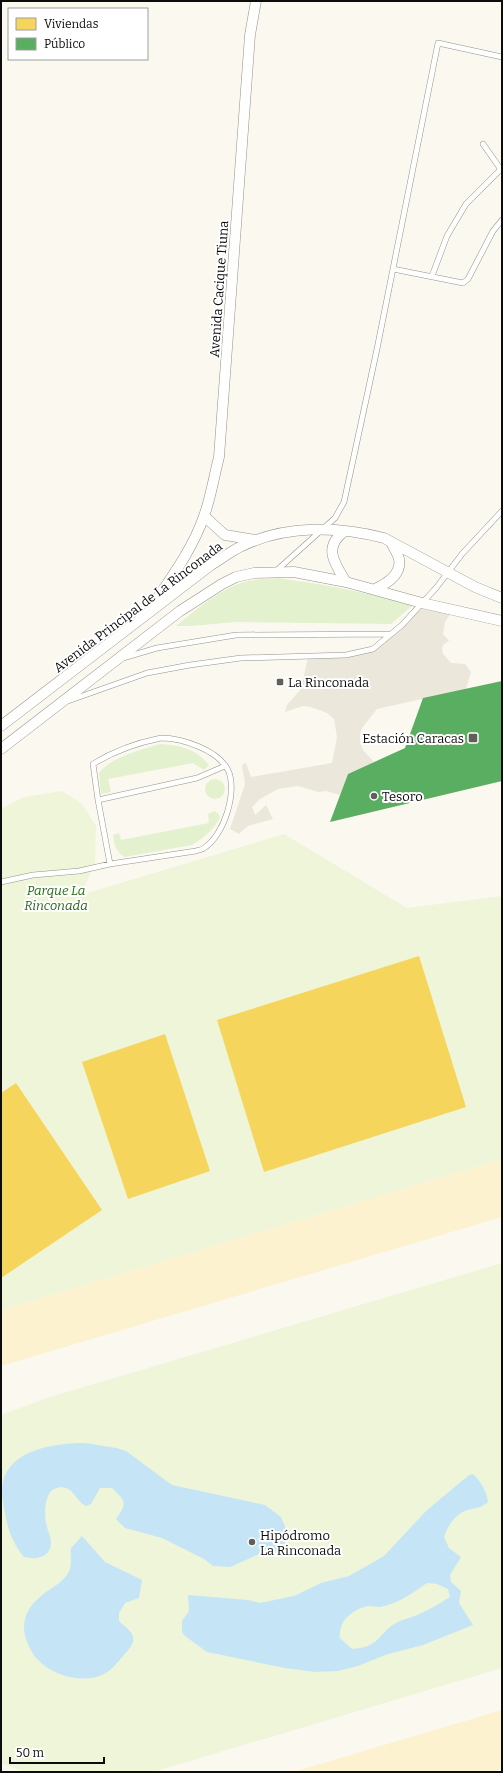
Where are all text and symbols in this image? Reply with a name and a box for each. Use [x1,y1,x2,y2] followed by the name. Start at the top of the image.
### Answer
[8,8,148,60] legend
[44,17,99,31] text: Viviendas
[44,37,85,51] text: Público
[207,220,231,358] street label: Avenida Cacique Tiuna
[51,539,225,675] street label: Avenida Principal de La Rinconada
[288,675,369,690] place label: La Rinconada
[275,677,285,687] marker: La Rinconada
[362,731,464,746] place label: Estación Caracas
[467,732,479,744] marker: Estación Caracas
[382,789,423,804] place label: Tesoro
[369,791,379,801] marker: Tesoro
[24,883,88,913] park label: Parque La Rinconada
[260,1528,341,1558] place label: Hipódromo La Rinconada
[247,1537,257,1547] marker: Hipódromo La Rinconada
[10,1739,104,1765] scale bar
[16,1746,45,1760] text: 50 m

